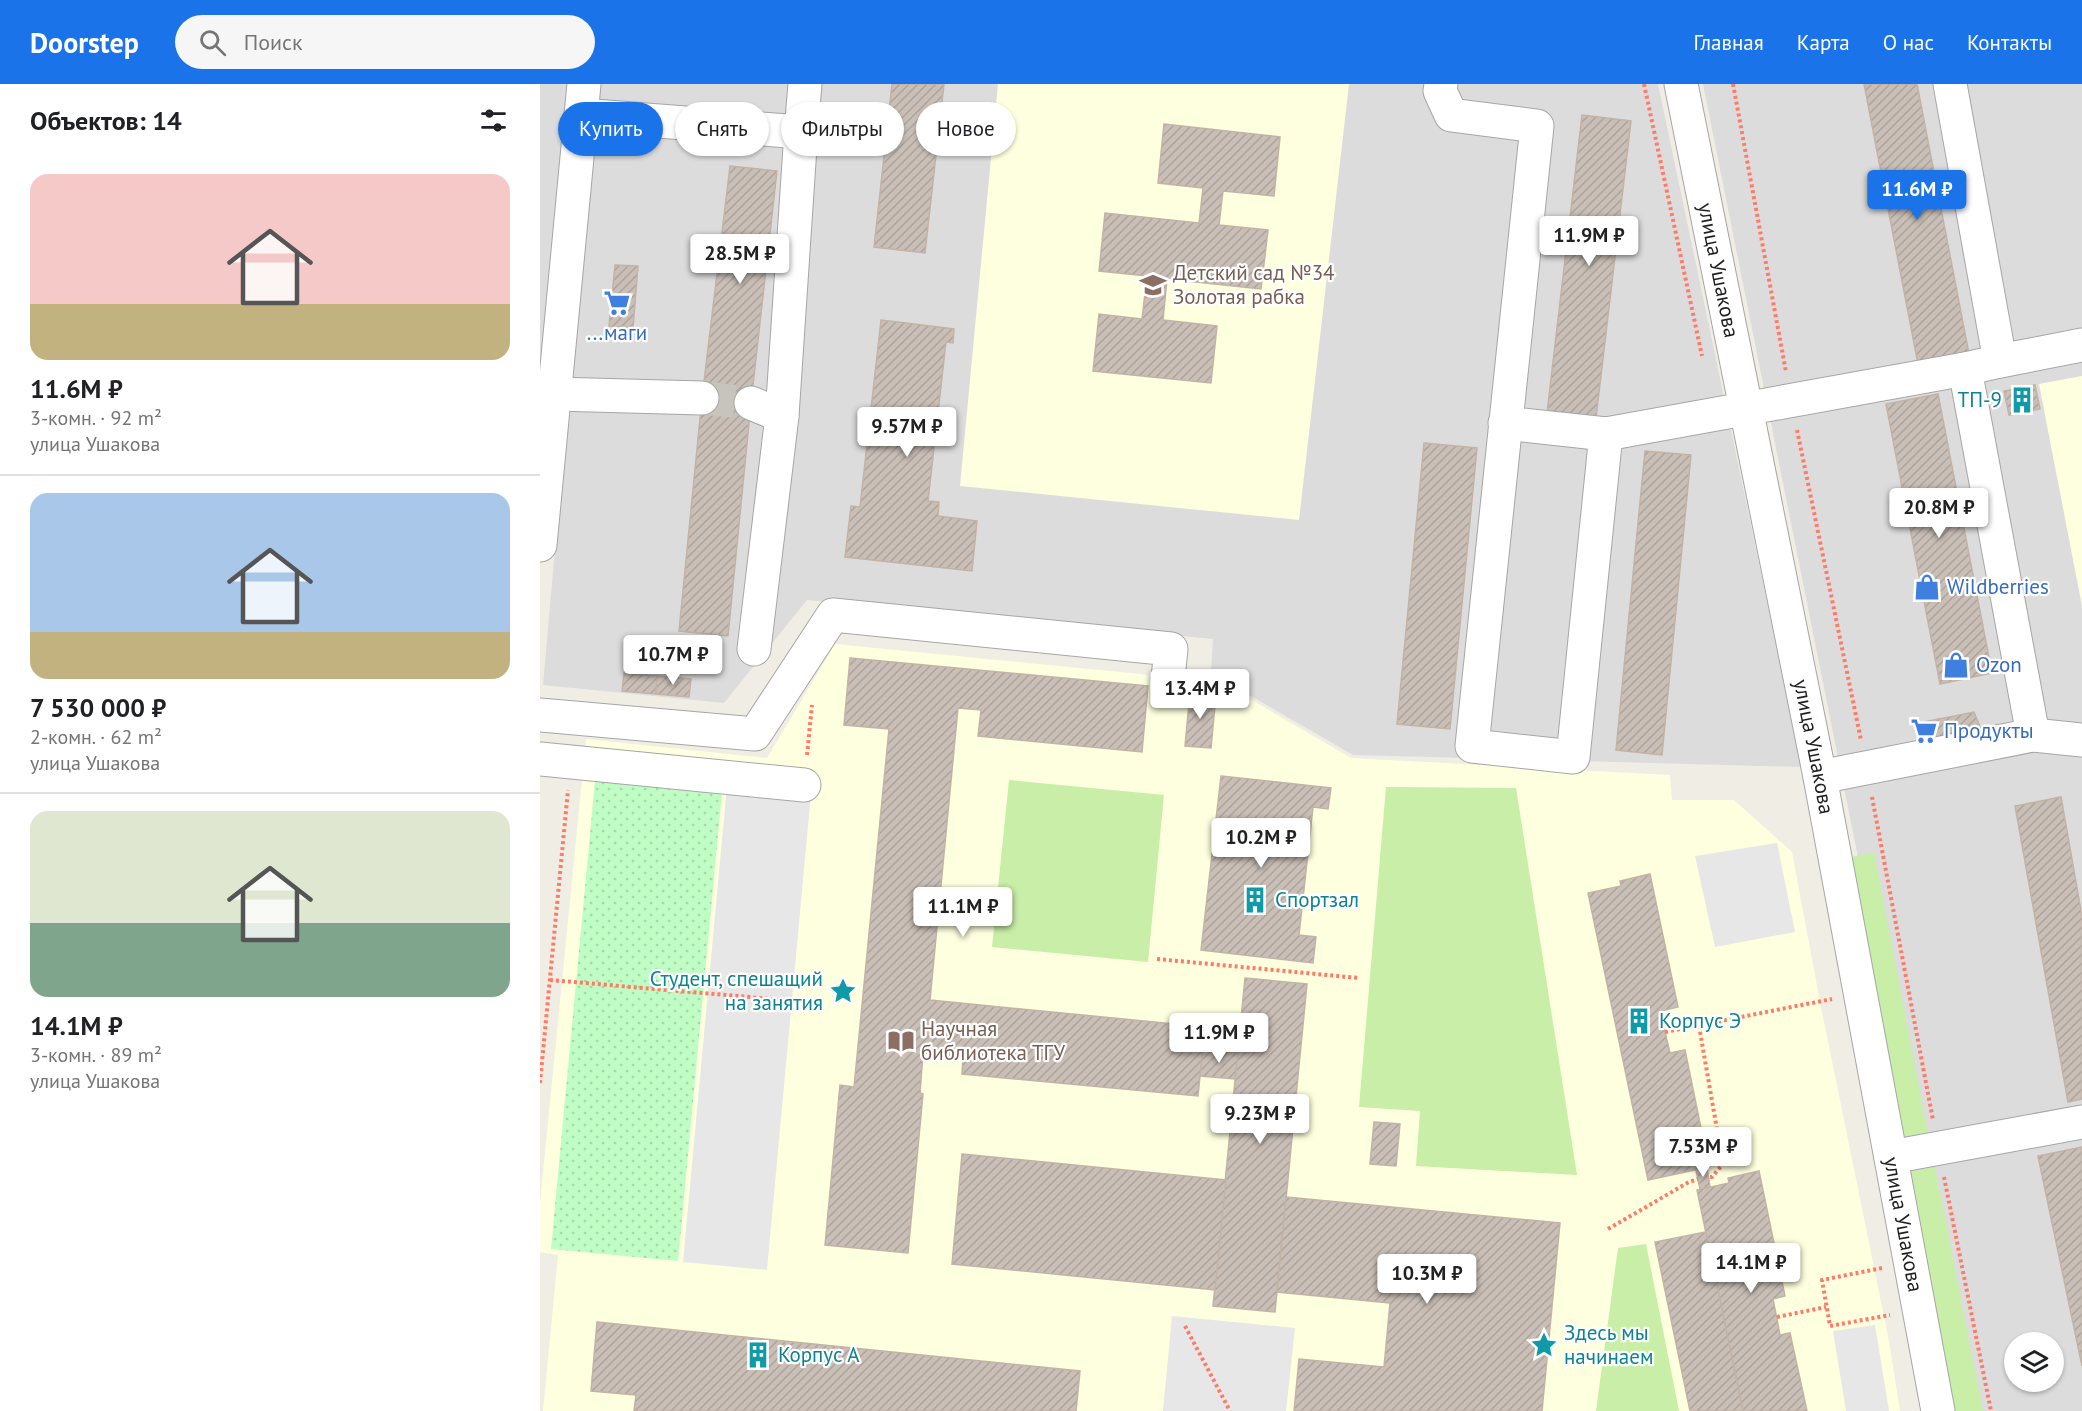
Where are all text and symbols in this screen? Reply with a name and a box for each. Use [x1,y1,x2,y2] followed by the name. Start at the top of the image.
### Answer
[175,15,595,69] search box
[30,24,139,61] text: Doorstep
[196,26,229,59] icon: search
[244,28,303,56] text: Поиск
[1693,29,1764,56] text: Главная
[1797,29,1850,56] text: Карта
[1883,29,1934,56] text: О нас
[1967,29,2052,56] text: Контакты
[558,102,663,156] chip: Купить
[675,102,769,156] chip: Снять
[781,102,904,156] chip: Фильтры
[916,102,1016,156] chip: Новое
[30,104,182,137] text: Объектов: 14
[477,104,510,137] icon: filters
[1862,170,1972,221] pin: 11.6M ₽
[1881,176,1953,202] text: 11.6M ₽
[1692,200,1746,340] street label: улица Ушакова
[216,213,324,321] icon: home
[1534,216,1644,267] pin: 11.9M ₽
[1553,222,1625,248] text: 11.9M ₽
[685,234,795,285] pin: 28.5M ₽
[704,240,776,266] text: 28.5M ₽
[1173,259,1335,310] place label: Детский сад №34 Золотая рабка
[1138,270,1168,300] school or university icon: Детский сад №34 Золотая рабка
[602,288,632,318] supermarket icon: ...маги
[587,319,647,346] place label: ...маги
[30,372,123,405] text: 11.6M ₽
[2007,385,2037,415] building icon: ТП-9
[1958,386,2002,413] place label: ТП-9
[30,405,162,431] text: 3-комн. · 92 m²
[852,407,962,458] pin: 9.57M ₽
[871,413,943,439] text: 9.57M ₽
[30,431,160,457] text: улица Ушакова
[1884,488,1994,539] pin: 20.8M ₽
[1903,494,1975,520] text: 20.8M ₽
[216,532,324,640] icon: home
[1912,572,1942,602] shop icon: Wildberries
[1947,573,2049,600] place label: Wildberries
[618,635,728,686] pin: 10.7M ₽
[637,641,709,667] text: 10.7M ₽
[1941,650,1971,680] shop icon: Ozon
[1976,651,2022,678] place label: Ozon
[1145,669,1255,720] pin: 13.4M ₽
[1164,675,1236,701] text: 13.4M ₽
[1788,677,1841,816] street label: улица Ушакова
[30,691,166,724] text: 7 530 000 ₽
[1909,716,1939,746] supermarket icon: Продукты
[1944,717,2034,744] place label: Продукты
[30,724,162,750] text: 2-комн. · 62 m²
[30,750,160,776] text: улица Ушакова
[1206,818,1316,869] pin: 10.2M ₽
[1225,824,1297,850] text: 10.2M ₽
[216,850,324,958] icon: home
[1240,885,1270,915] building icon: Спортзал
[1275,886,1359,913] place label: Спортзал
[908,887,1018,938] pin: 11.1M ₽
[927,893,999,919] text: 11.1M ₽
[650,965,823,1016] place label: Студент, спешащий на занятия
[828,976,858,1006] place icon: Студент, спешащий на занятия
[1624,1006,1654,1036] building icon: Корпус Э
[1659,1007,1741,1034] place label: Корпус Э
[30,1009,123,1042] text: 14.1M ₽
[1164,1013,1274,1064] pin: 11.9M ₽
[921,1015,1065,1066] place label: Научная библиотека ТГУ
[1183,1019,1255,1045] text: 11.9M ₽
[886,1026,916,1056] library icon: Научная библиотека ТГУ
[30,1042,162,1068] text: 3-комн. · 89 m²
[30,1068,160,1094] text: улица Ушакова
[1205,1094,1315,1145] pin: 9.23M ₽
[1224,1100,1296,1126] text: 9.23M ₽
[1648,1127,1758,1178] pin: 7.53M ₽
[1669,1133,1737,1159] text: 7.53M ₽
[1878,1155,1930,1294] street label: улица Ушакова
[1696,1243,1806,1294] pin: 14.1M ₽
[1715,1249,1787,1275] text: 14.1M ₽
[1372,1254,1482,1305] pin: 10.3M ₽
[1391,1260,1463,1286] text: 10.3M ₽
[1564,1319,1653,1370] place label: Здесь мы начинаем
[1529,1330,1559,1360] place icon: Здесь мы начинаем
[2004,1332,2064,1392] map controls
[2004,1332,2064,1392] button: layers
[743,1340,773,1370] building icon: Корпус А
[778,1341,860,1368] place label: Корпус А

